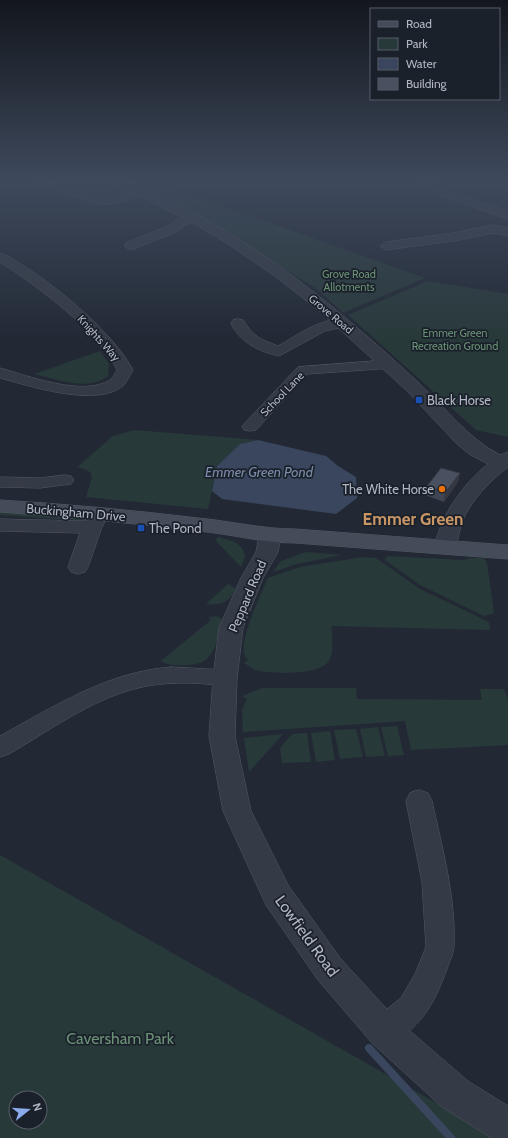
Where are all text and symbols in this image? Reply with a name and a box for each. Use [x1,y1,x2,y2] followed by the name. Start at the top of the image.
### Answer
[370,8,500,100] legend
[406,16,432,31] text: Road
[406,36,428,51] text: Park
[406,56,437,71] text: Water
[406,76,448,91] text: Building
[322,267,376,294] park label: Grove Road Allotments
[306,291,356,337] street label: Grove Road
[75,312,124,364] street label: Knights Way
[412,326,498,353] park label: Emmer Green Recreation Ground
[257,368,307,419] street label: School Lane
[427,392,491,408] place label: Black Horse
[414,395,424,405] marker: Black Horse
[205,463,314,481] water label: Emmer Green Pond
[342,481,434,497] place label: The White Horse
[437,484,447,494] marker: The White Horse
[26,500,127,524] street label: Buckingham Drive
[363,509,463,529] district label: Emmer Green
[149,520,201,536] place label: The Pond
[136,523,146,533] marker: The Pond
[225,557,269,635] street label: Peppard Road
[271,892,343,980] street label: Lowfield Road
[66,1029,175,1048] park label: Caversham Park
[8,1090,48,1130] north arrow
[30,1101,45,1113] text: N

